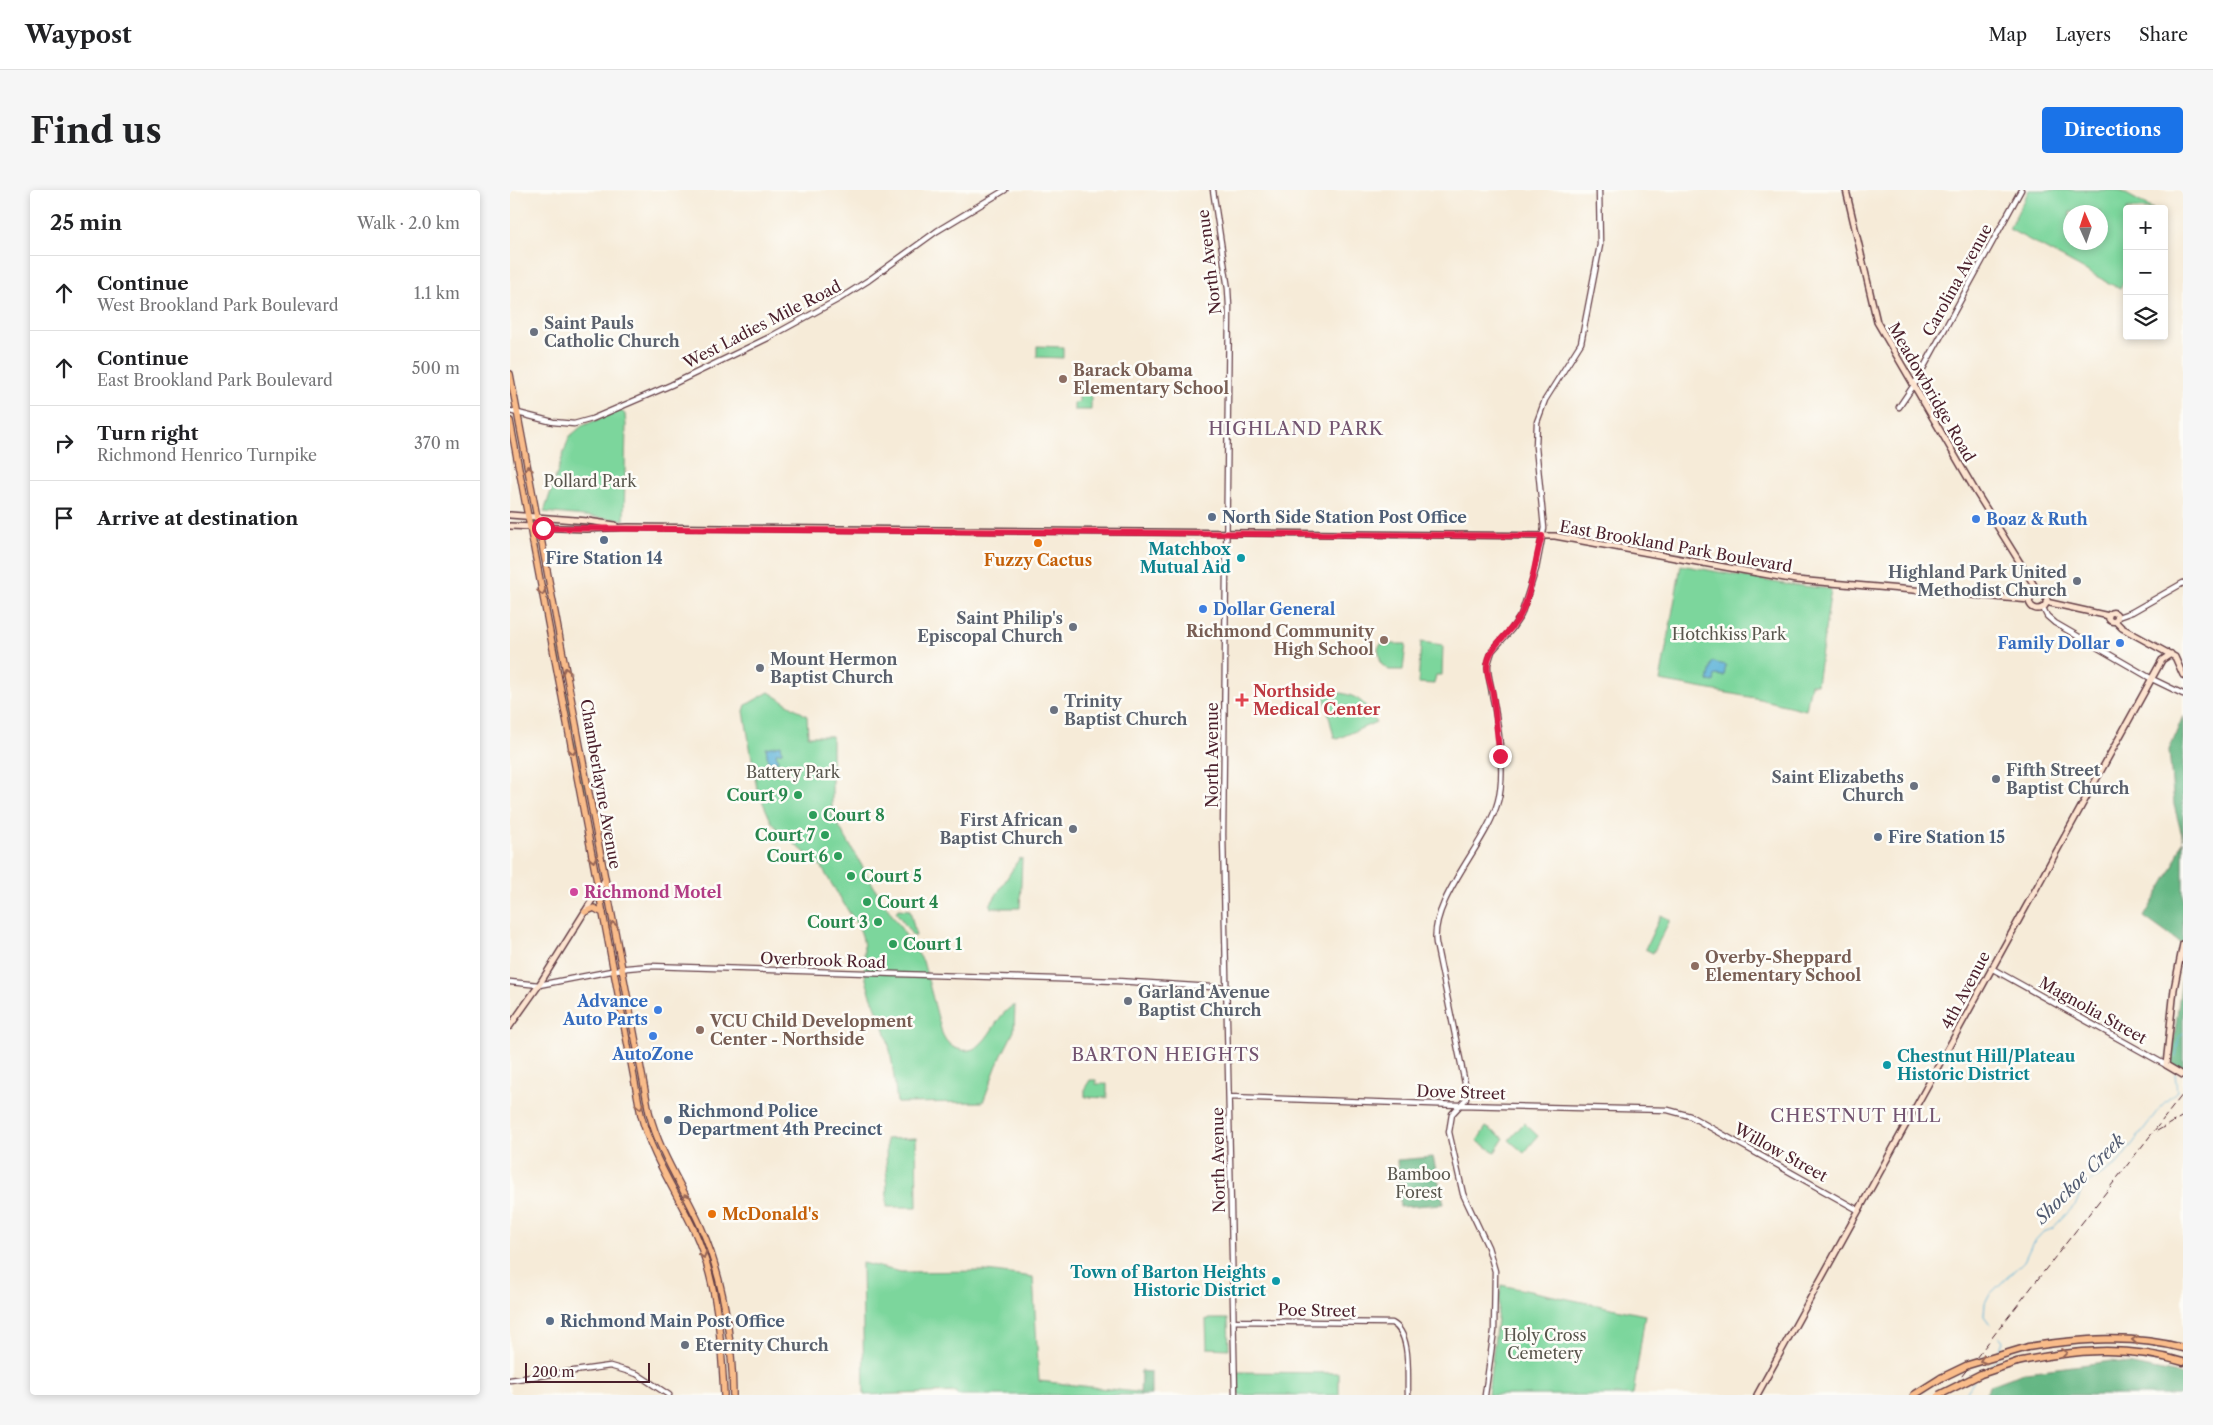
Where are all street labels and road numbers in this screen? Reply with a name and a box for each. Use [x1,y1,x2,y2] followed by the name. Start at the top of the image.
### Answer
[1193,208,1225,316] street label: North Avenue
[1918,220,1996,340] street label: Carolina Avenue
[679,275,844,373] street label: West Ladies Mile Road
[1884,319,1980,466] street label: Meadowbridge Road
[1558,516,1794,576] street label: East Brookland Park Boulevard
[576,697,626,871] street label: Chamberlayne Avenue
[1202,702,1222,808] street label: North Avenue
[760,948,886,972] street label: Overbrook Road
[1936,948,1994,1032] street label: 4th Avenue
[2036,972,2151,1048] street label: Magnolia Street
[1416,1080,1506,1104] street label: Dove Street
[1207,1107,1229,1213] street label: North Avenue
[1730,1118,1831,1186] street label: Willow Street
[1278,1299,1357,1321] street label: Poe Street

